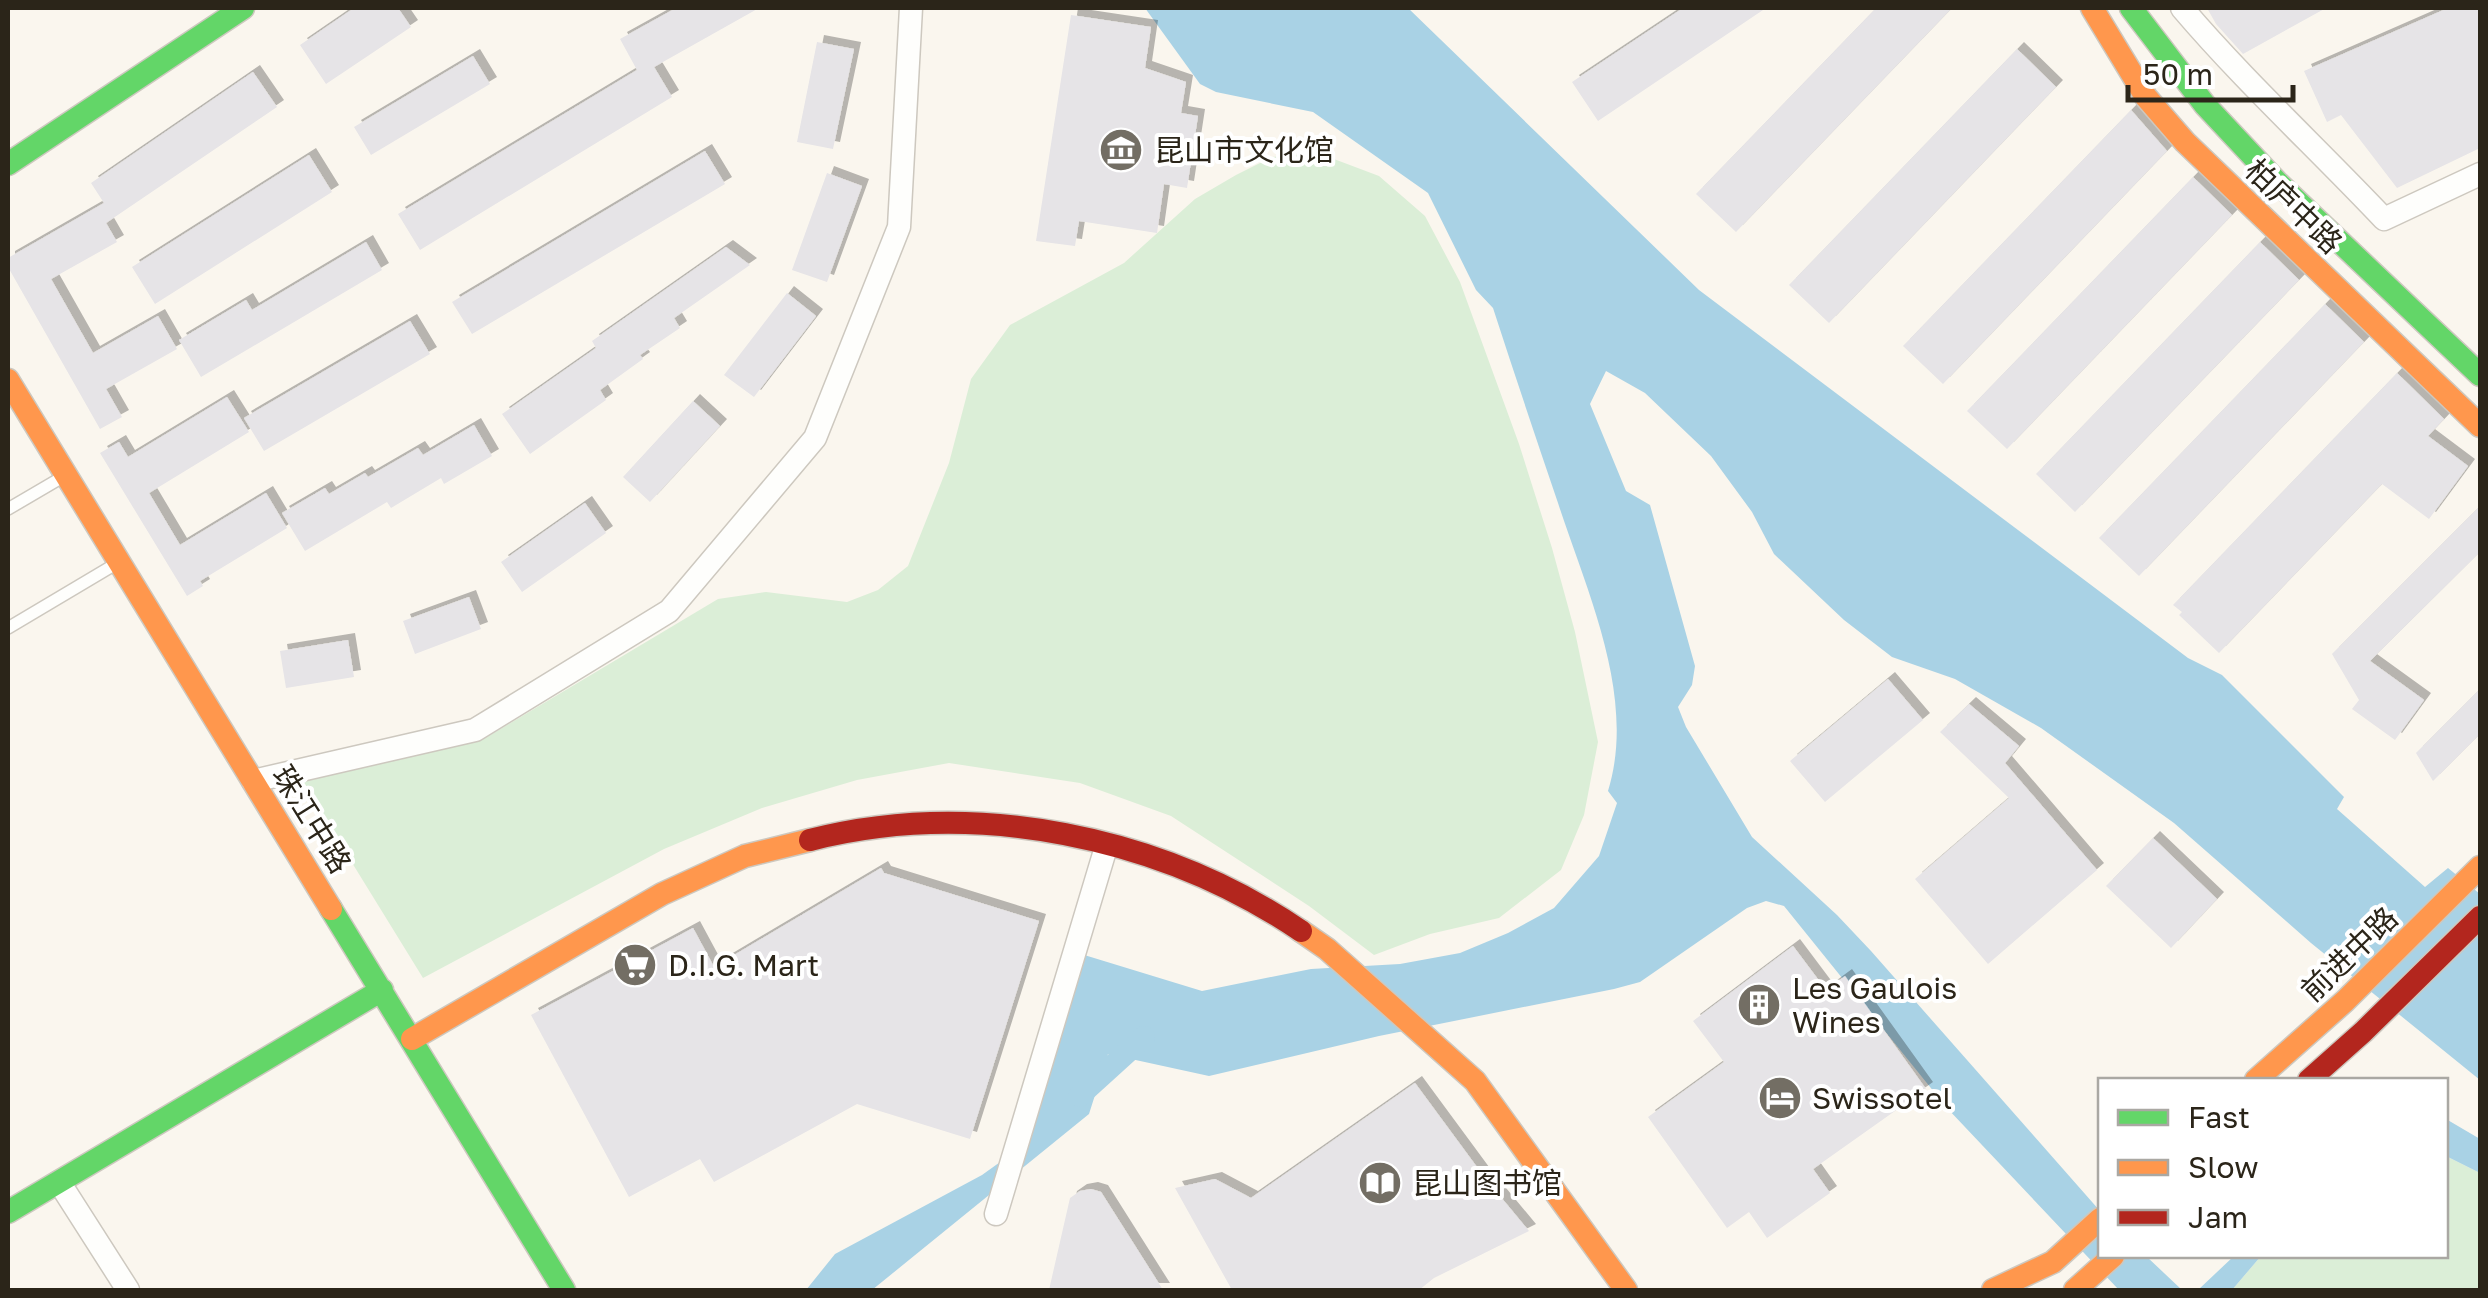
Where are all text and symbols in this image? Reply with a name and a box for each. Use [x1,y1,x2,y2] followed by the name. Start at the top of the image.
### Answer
[2128,40,2293,102] scale bar
[2143,56,2213,92] text: 50 m
[1098,127,1144,173] museum icon: 昆山市文化馆
[1154,132,1334,168] place label: 昆山市文化馆
[2238,151,2350,261] street label: 柏庐中路
[265,759,359,879] street label: 珠江中路
[2293,899,2405,1009] street label: 前进中路
[612,942,658,988] supermarket icon: D.I.G. Mart
[668,947,819,983] place label: D.I.G. Mart
[1792,970,1957,1040] place label: Les Gaulois Wines
[1736,982,1782,1028] building icon: Les Gaulois Wines
[1757,1075,1803,1121] hotel icon: Swissotel
[2098,1078,2448,1258] legend
[1812,1080,1952,1116] place label: Swissotel
[2188,1099,2250,1135] text: Fast
[2188,1149,2259,1185] text: Slow
[1357,1160,1403,1206] library icon: 昆山图书馆
[1412,1165,1562,1201] place label: 昆山图书馆
[2188,1199,2248,1235] text: Jam

